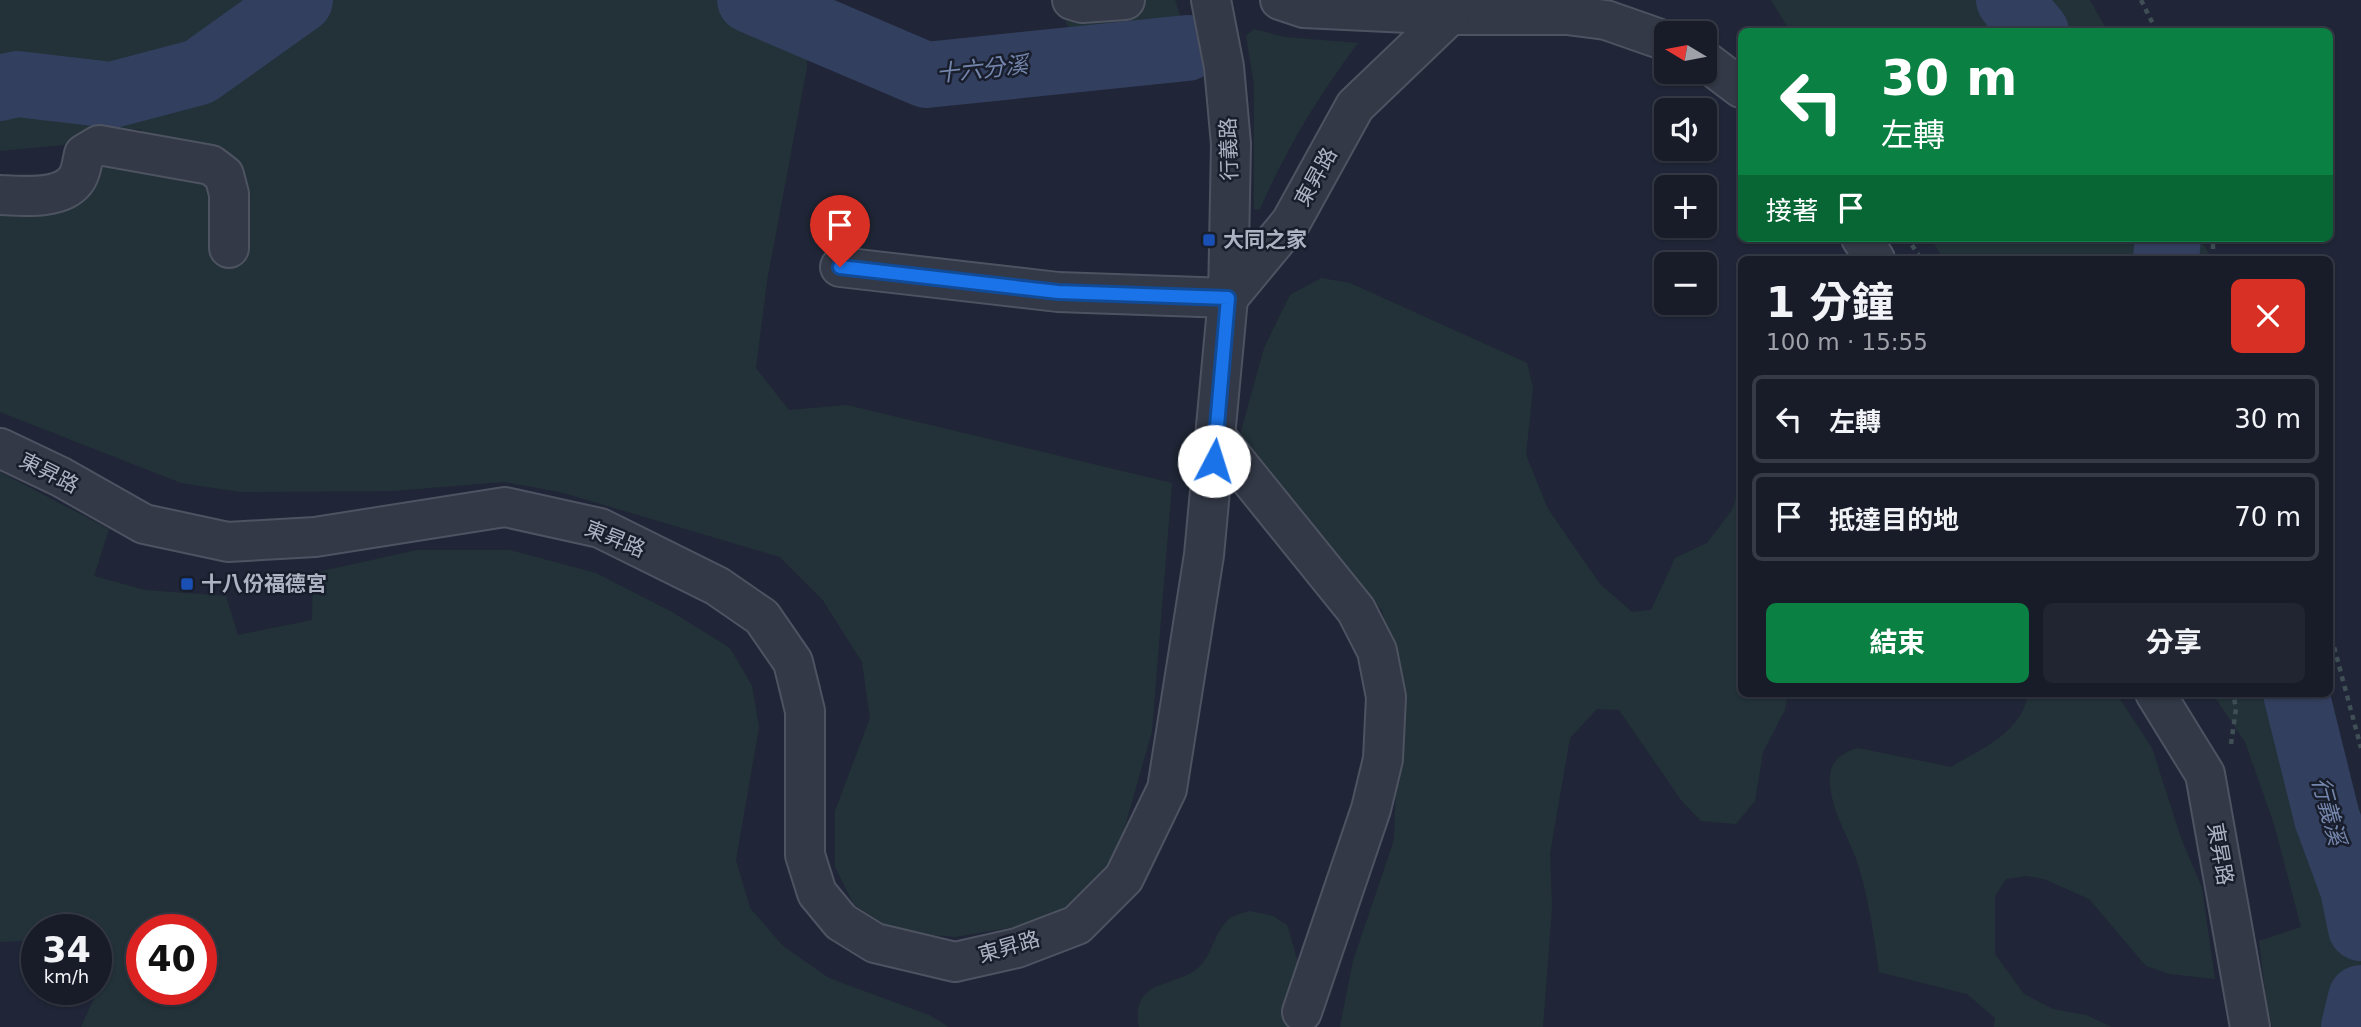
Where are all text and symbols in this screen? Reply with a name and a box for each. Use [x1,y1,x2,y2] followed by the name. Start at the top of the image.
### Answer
[1654,21,1717,84] north arrow
[1654,21,1717,315] map controls
[1881,50,2017,107] text: 30 m
[935,51,1032,87] water label: 十六分溪
[1766,56,1857,147] icon: left
[1654,98,1717,161] button: sound
[1881,116,1945,154] text: 左轉
[1216,117,1242,181] street label: 行義路
[1290,144,1342,210] street label: 東昇路
[1654,175,1717,238] button: +
[1832,189,1870,227] icon: arrive
[810,195,870,267] pin
[1766,196,1818,226] text: 接著
[821,206,859,244] icon: arrive
[1223,228,1307,252] place label: 大同之家
[1201,232,1217,248] marker: 大同之家
[1654,252,1717,315] button: −
[1766,278,1894,327] text: 1 分鐘
[2231,279,2305,353] button: close
[1766,329,1928,355] text: 100 m · 15:55
[1770,400,1808,438] icon: left
[2234,404,2301,434] text: 30 m
[1829,407,1881,437] text: 左轉
[1177,424,1251,498] position arrow
[15,448,83,498] street label: 東昇路
[1770,498,1808,536] icon: arrive
[2234,502,2301,532] text: 70 m
[1829,505,1959,535] text: 抵達目的地
[581,516,649,562] street label: 東昇路
[201,572,327,596] place label: 十八份福德宮
[179,576,195,592] marker: 十八份福德宮
[1766,603,2029,683] button: 結束
[2043,603,2305,683] button: 分享
[2308,774,2351,851] water label: 行義溪
[2203,821,2237,887] street label: 東昇路
[126,914,217,1005] speed limit sign: 40
[975,927,1043,967] street label: 東昇路
[42,930,91,970] text: 34
[44,966,89,987] text: km/h

